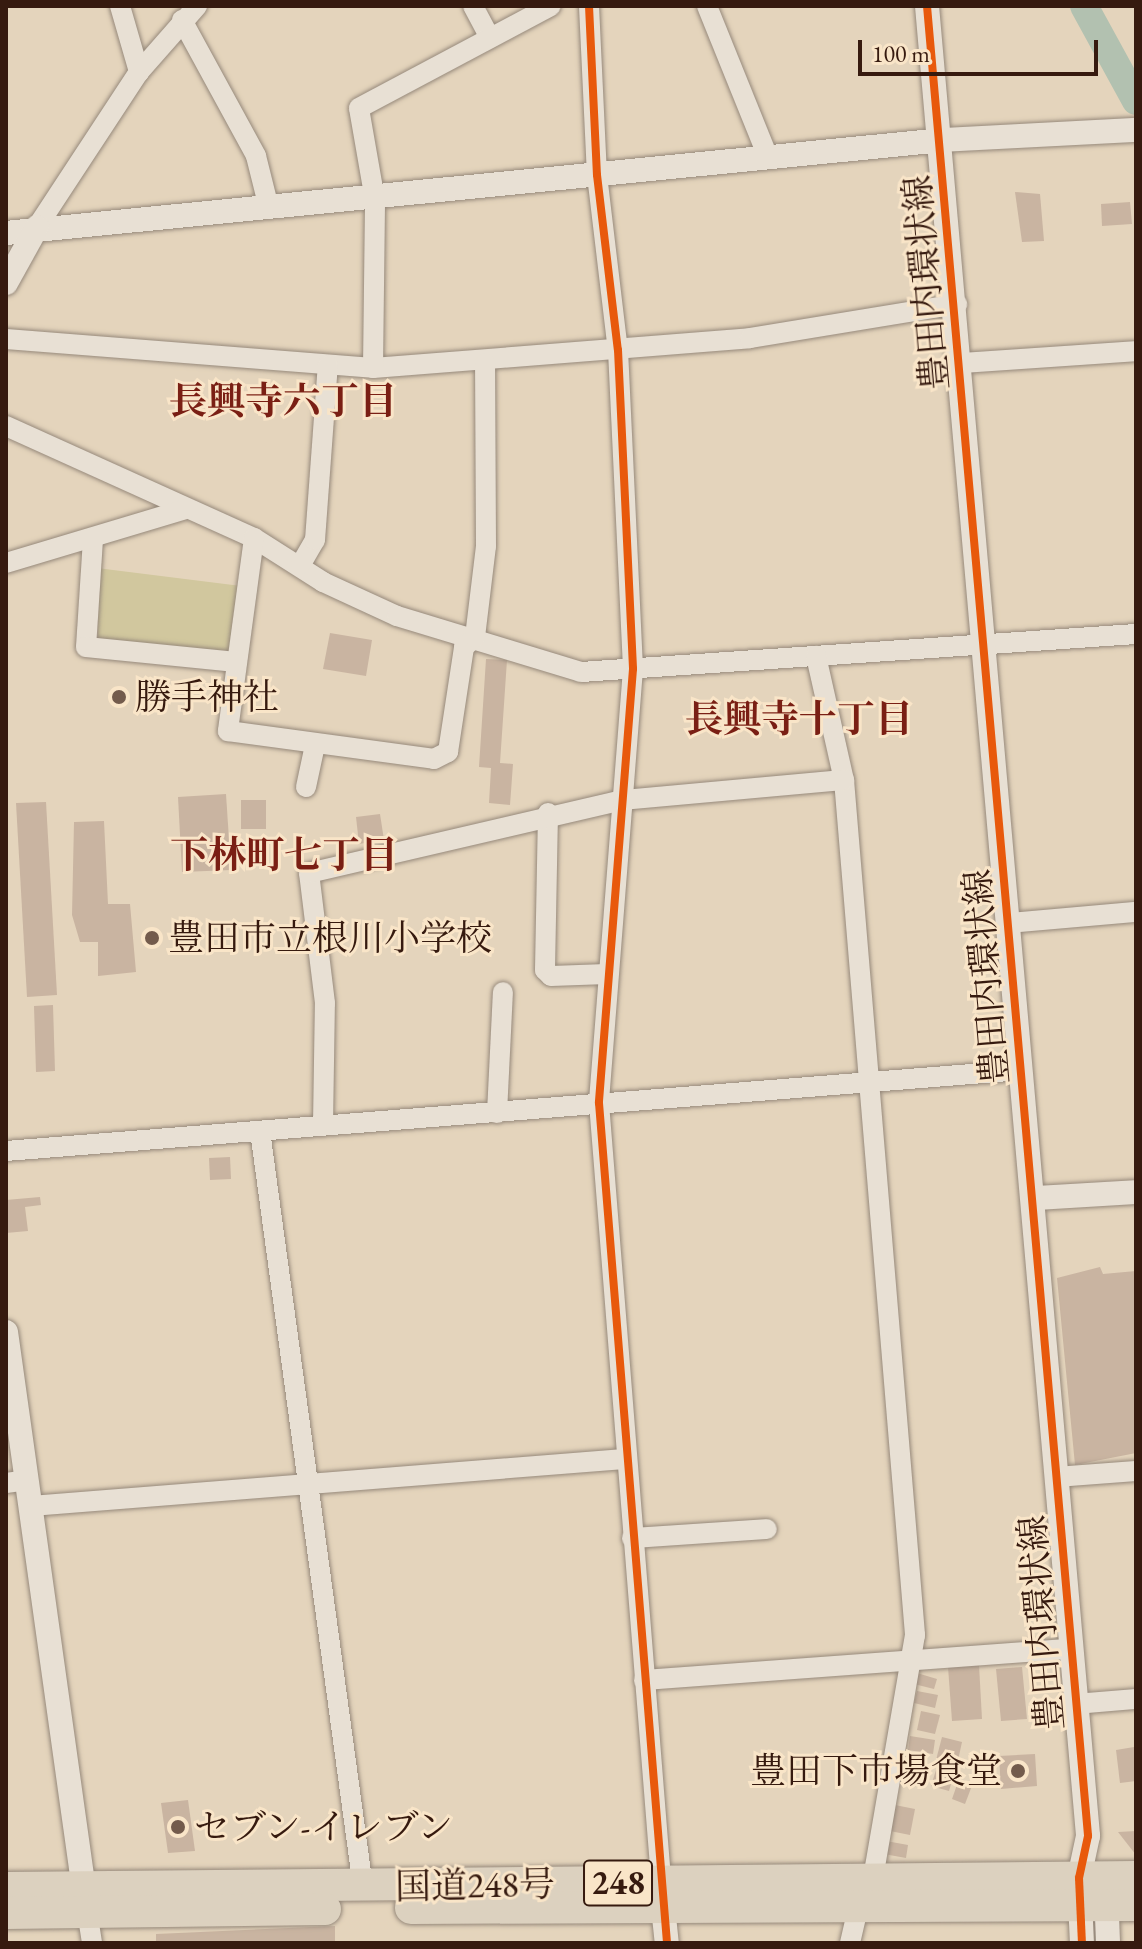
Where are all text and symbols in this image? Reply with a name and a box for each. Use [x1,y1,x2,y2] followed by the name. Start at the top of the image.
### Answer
[862,24,1102,74] scale bar
[872,38,930,69] text: 100 m
[895,174,957,392] street label: 豊田内環状線
[169,378,397,424] district label: 長興寺六丁目
[135,675,279,719] place label: 勝手神社
[110,688,128,706] marker: 勝手神社
[685,696,913,742] district label: 長興寺十丁目
[170,832,398,878] district label: 下林町七丁目
[955,868,1017,1086] street label: 豊田内環状線
[168,916,492,960] place label: 豊田市立根川小学校
[143,929,161,947] marker: 豊田市立根川小学校
[1010,1514,1072,1732] street label: 豊田内環状線
[750,1749,1002,1793] place label: 豊田下市場食堂
[1009,1762,1027,1780] marker: 豊田下市場食堂
[194,1805,456,1849] place label: セブン-イレブン
[169,1818,187,1836] marker: セブン-イレブン
[582,1853,654,1913] road number: 248
[395,1862,555,1908] street label: 国道248号

